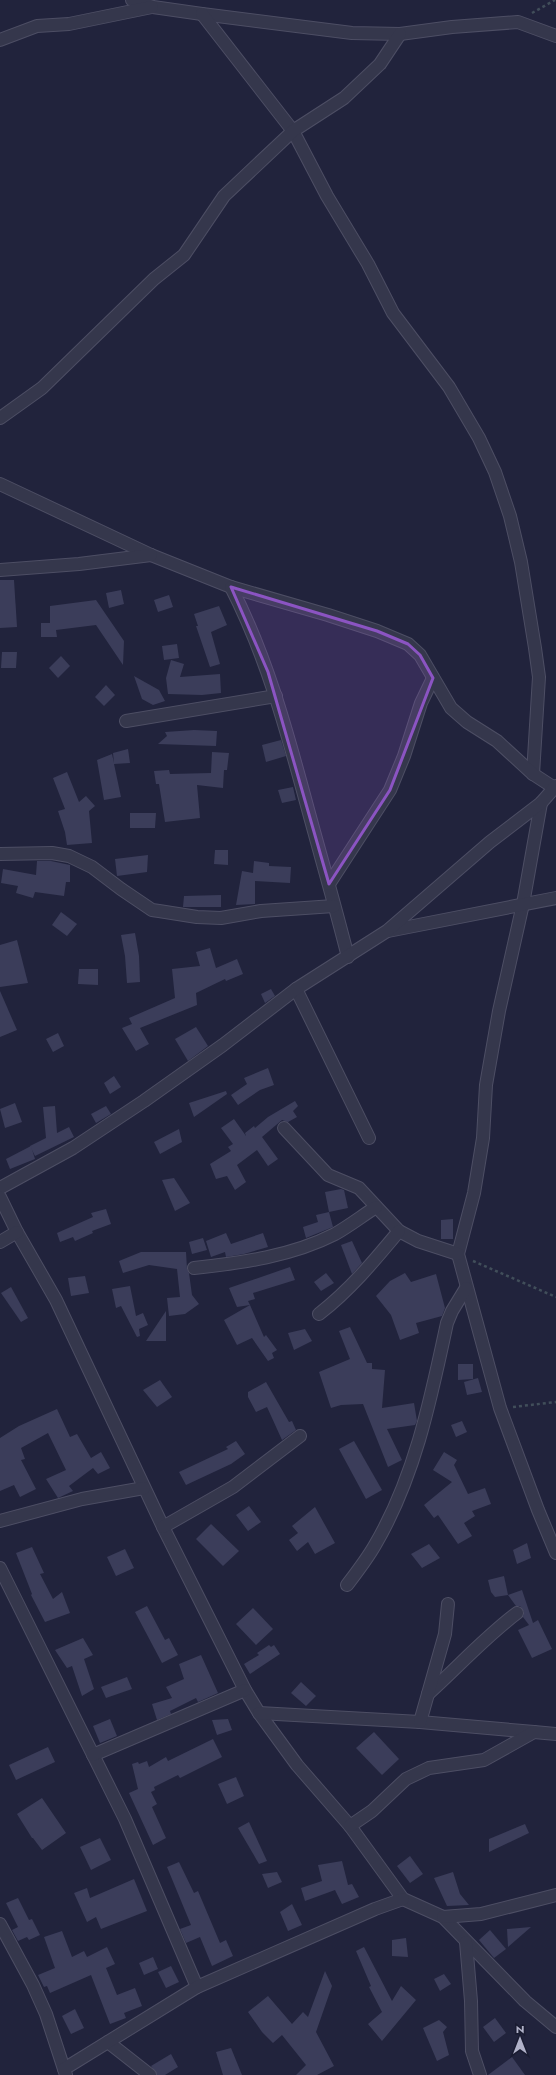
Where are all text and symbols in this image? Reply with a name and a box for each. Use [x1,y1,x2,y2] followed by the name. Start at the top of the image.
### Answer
[500,2019,540,2059] north arrow
[516,2021,524,2037] text: N

